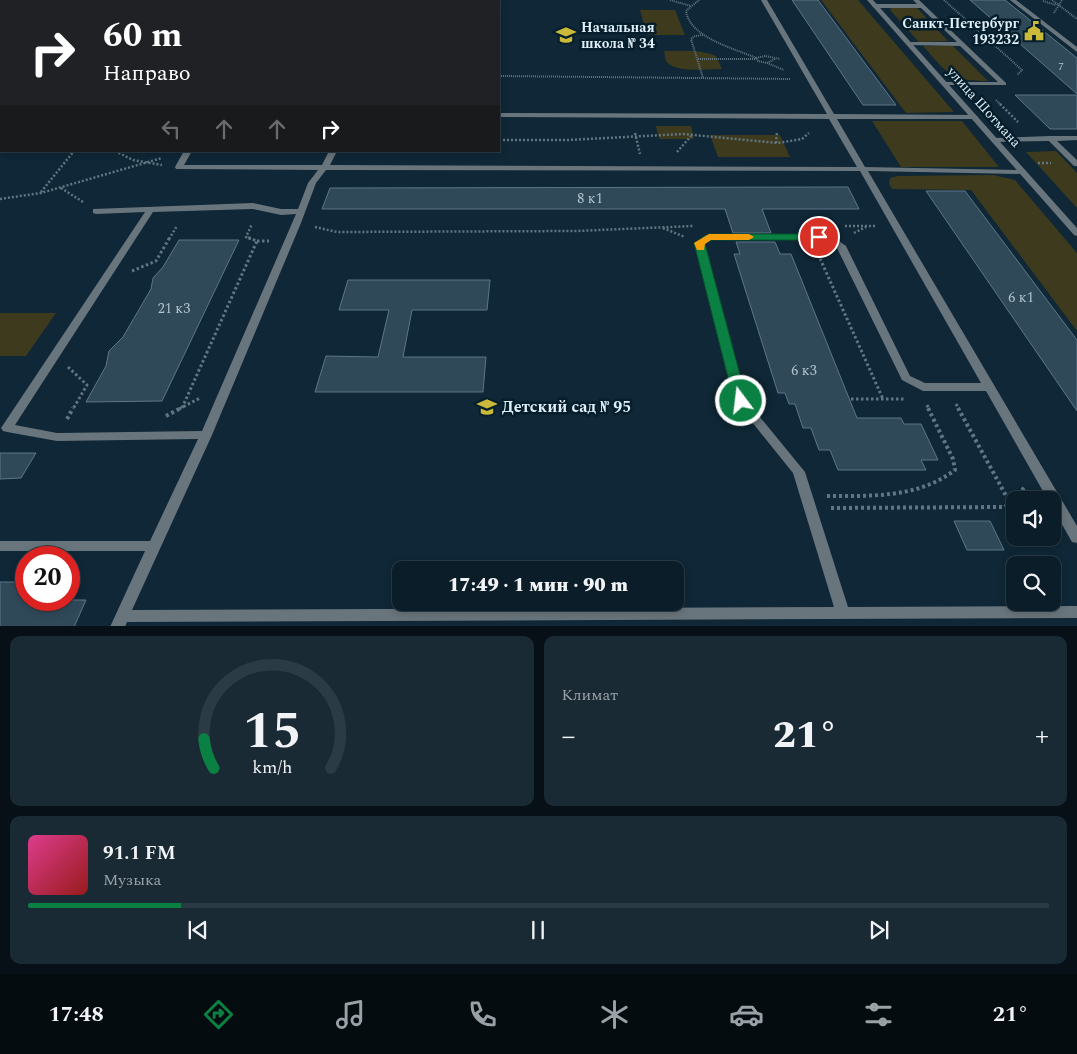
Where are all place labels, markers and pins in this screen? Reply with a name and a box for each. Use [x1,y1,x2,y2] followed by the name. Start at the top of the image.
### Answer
[902,13,1019,50] place label: Санкт-Петербург 193232
[581,17,655,54] place label: Начальная школа № 34
[1023,20,1045,42] public building icon: Санкт-Петербург 193232
[555,24,577,46] school or university icon: Начальная школа № 34
[798,216,840,258] pin
[502,395,631,419] place label: Детский сад № 95
[476,396,498,418] school or university icon: Детский сад № 95

